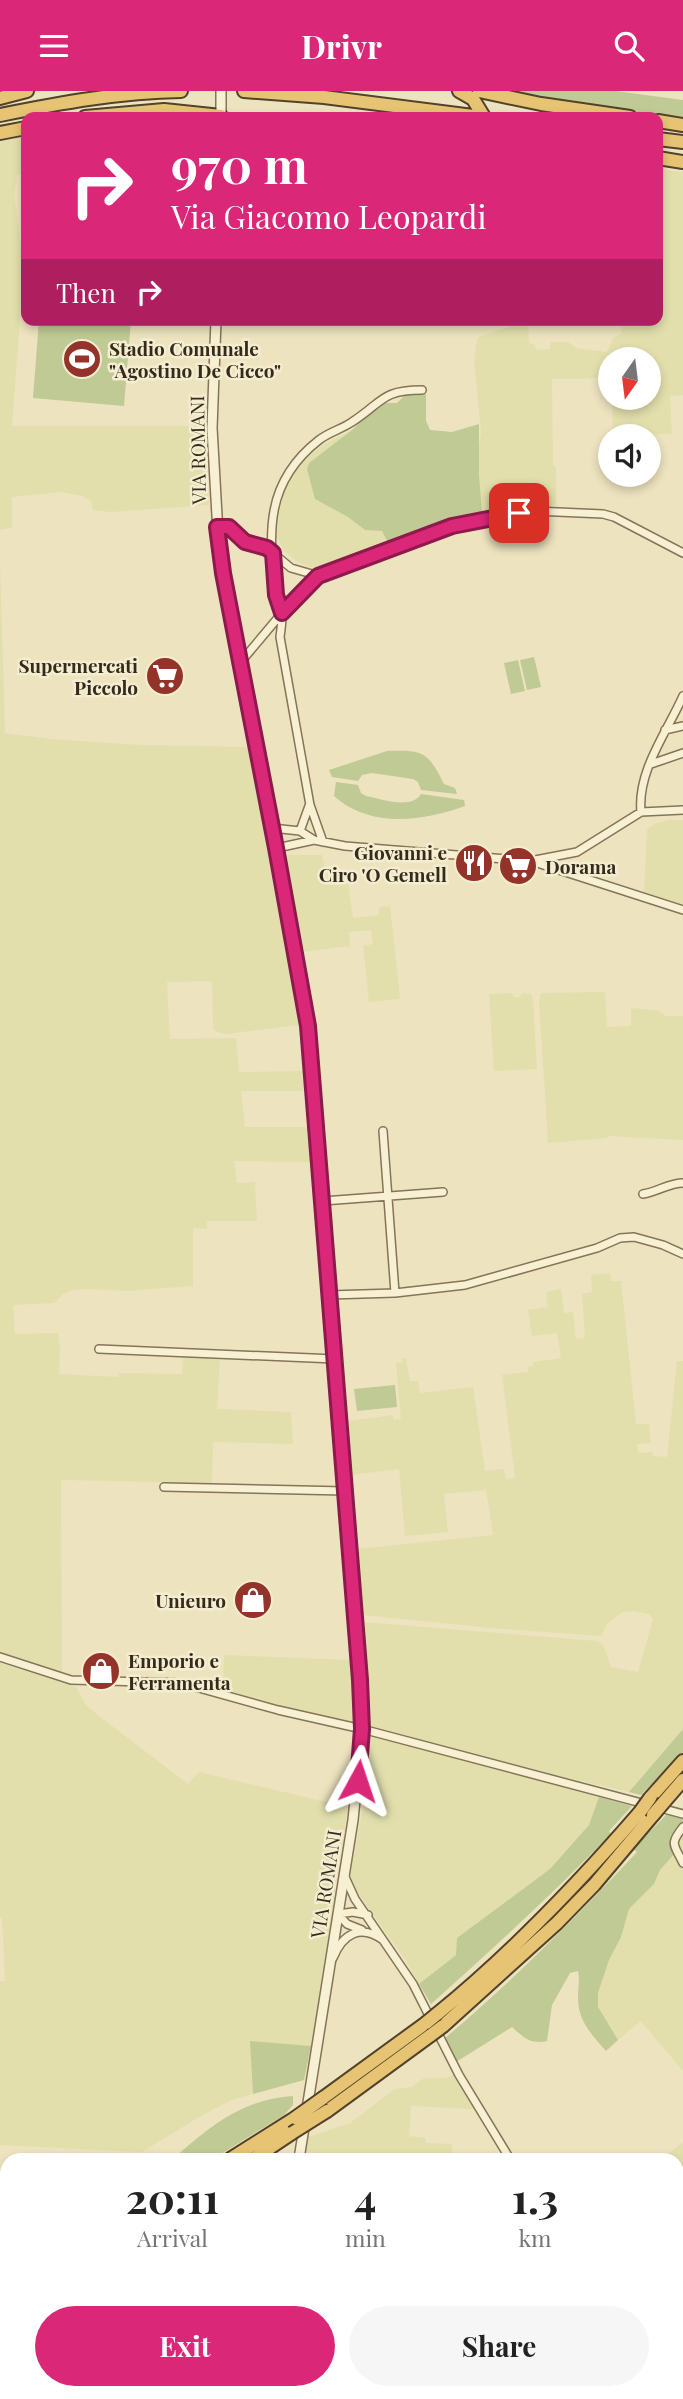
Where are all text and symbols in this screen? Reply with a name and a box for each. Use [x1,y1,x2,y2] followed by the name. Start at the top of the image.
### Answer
[301,24,382,67] text: Drivr
[35,27,73,65] icon: menu
[610,27,648,65] icon: search
[171,131,308,196] text: 970 m
[56,140,147,231] icon: right
[171,194,487,237] text: Via Giacomo Leopardi
[130,273,168,311] icon: right
[56,275,116,310] text: Then
[109,335,281,383] place label: Stadio Comunale "Agostino De Cicco"
[61,338,103,380] sports icon: Stadio Comunale "Agostino De Cicco"
[598,347,662,409] north arrow
[598,347,661,487] map controls
[183,395,211,506] street label: VIA ROMANI
[598,424,661,487] button: sound
[489,483,549,543] pin
[500,494,538,532] icon: arrive
[18,652,138,700] place label: Supermercati Piccolo
[144,655,186,697] supermarket icon: Supermercati Piccolo
[319,839,447,887] place label: Giovanni e Ciro 'O Gemell
[453,842,495,884] restaurant icon: Giovanni e Ciro 'O Gemell
[497,845,539,887] supermarket icon: Dorama
[545,853,616,879] place label: Dorama
[232,1579,274,1621] shop icon: Unieuro
[155,1587,226,1613] place label: Unieuro
[128,1647,231,1695] place label: Emporio e Ferramenta
[80,1650,122,1692] shop icon: Emporio e Ferramenta
[321,1744,395,1818] position arrow
[303,1828,346,1941] street label: VIA ROMANI
[126,2169,219,2225] text: 20:11
[354,2169,377,2225] text: 4
[512,2169,558,2225] text: 1.3
[137,2222,208,2253] text: Arrival
[345,2222,386,2253] text: min
[518,2222,551,2253] text: km
[35,2306,335,2386] button: Exit
[349,2306,649,2386] button: Share

